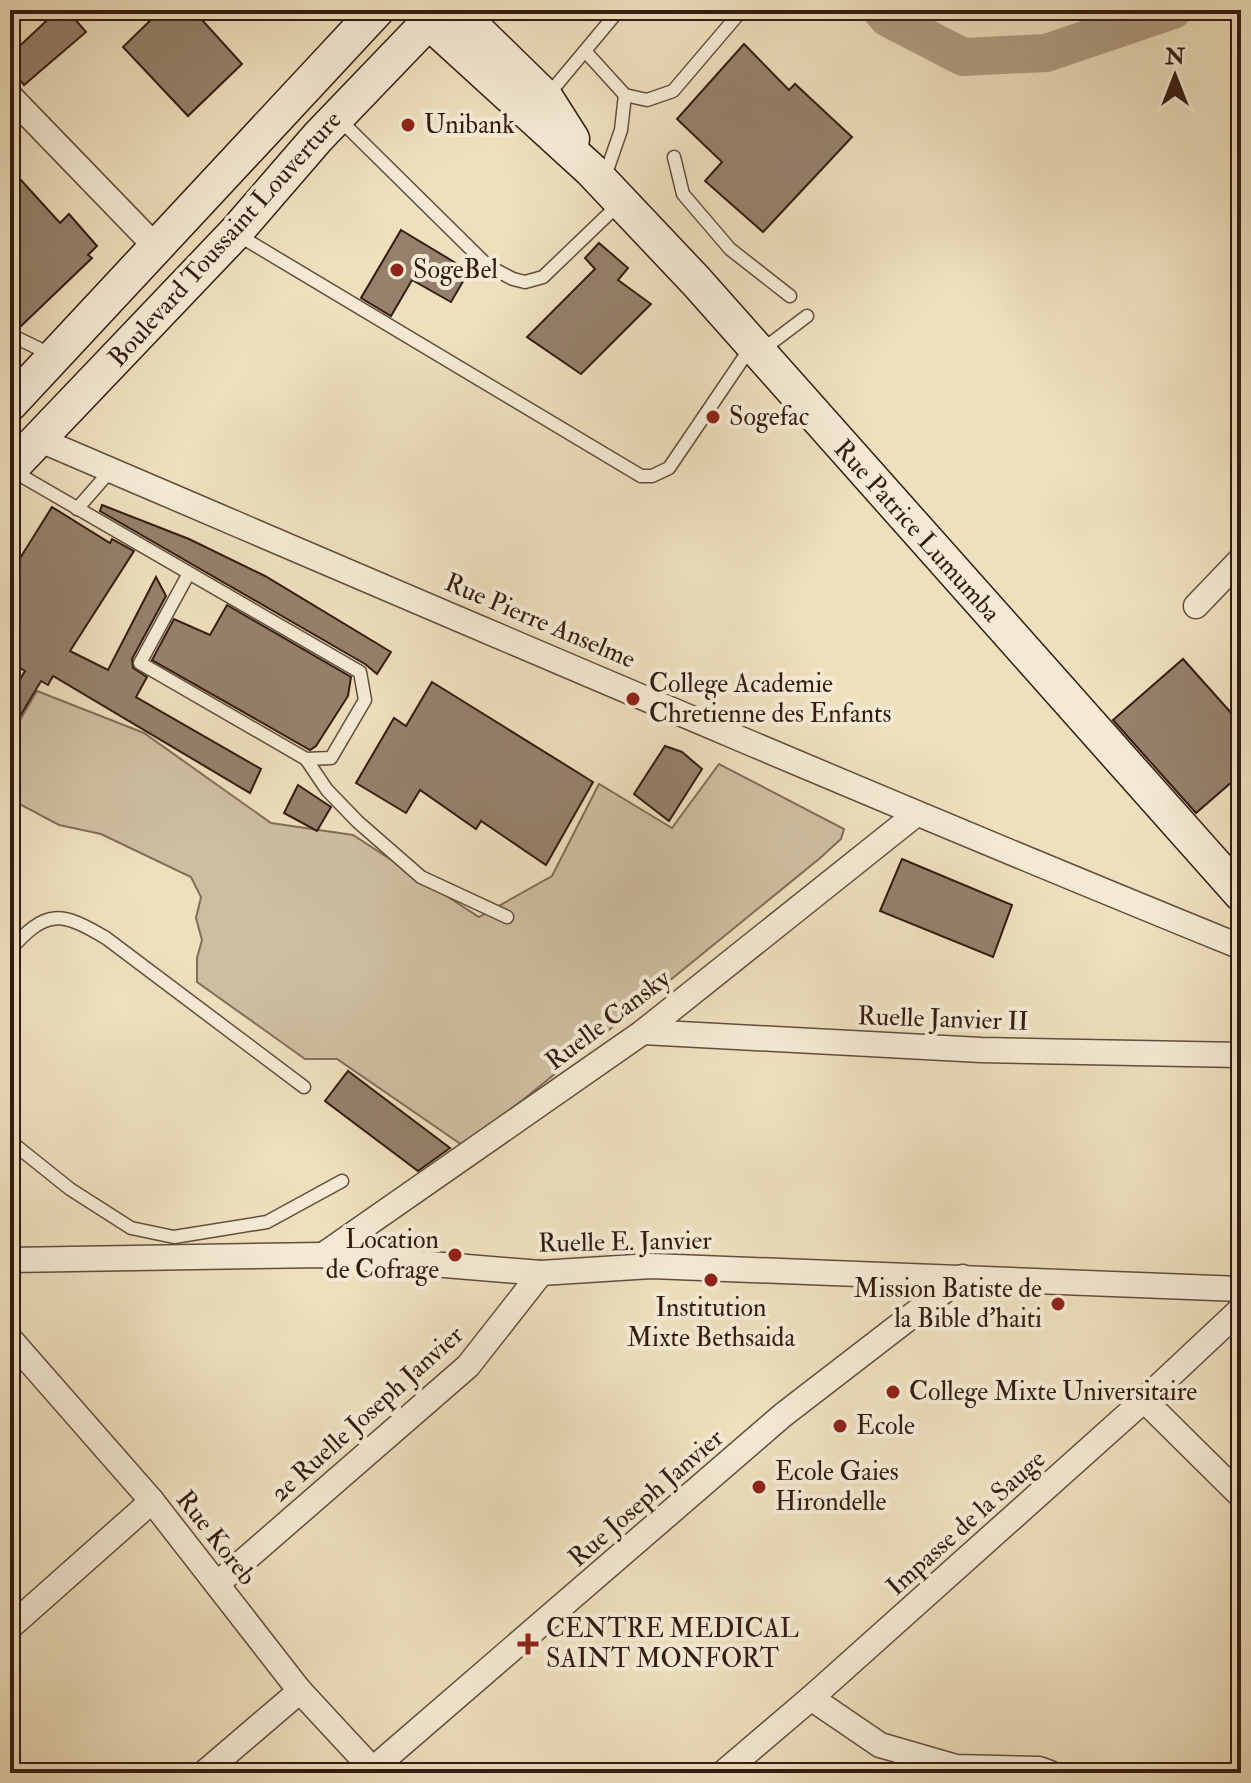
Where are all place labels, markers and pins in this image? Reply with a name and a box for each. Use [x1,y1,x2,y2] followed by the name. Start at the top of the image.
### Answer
[424,109,515,141] place label: Unibank
[399,116,417,134] marker: Unibank
[413,254,498,286] place label: SogeBel
[388,261,406,279] marker: SogeBel
[729,401,809,433] place label: Sogefac
[704,408,722,426] marker: Sogefac
[649,668,891,730] place label: College Academie Chretienne des Enfants
[624,690,642,708] marker: College Academie Chretienne des Enfants
[326,1224,439,1286] place label: Location de Cofrage
[446,1246,464,1264] marker: Location de Cofrage
[702,1271,720,1289] marker: Institution Mixte Bethsaida
[854,1273,1042,1335] place label: Mission Batiste de la Bible d'haiti
[627,1292,795,1354] place label: Institution Mixte Bethsaida
[1049,1295,1067,1313] marker: Mission Batiste de la Bible d'haiti
[909,1376,1197,1408] place label: College Mixte Universitaire
[884,1383,902,1401] marker: College Mixte Universitaire
[856,1410,915,1442] place label: Ecole
[831,1417,849,1435] marker: Ecole
[775,1456,899,1518] place label: Ecole Gaies Hirondelle
[750,1478,768,1496] marker: Ecole Gaies Hirondelle
[546,1613,799,1675] place label: CENTRE MEDICAL SAINT MONFORT
[517,1633,539,1655] marker: CENTRE MEDICAL SAINT MONFORT

